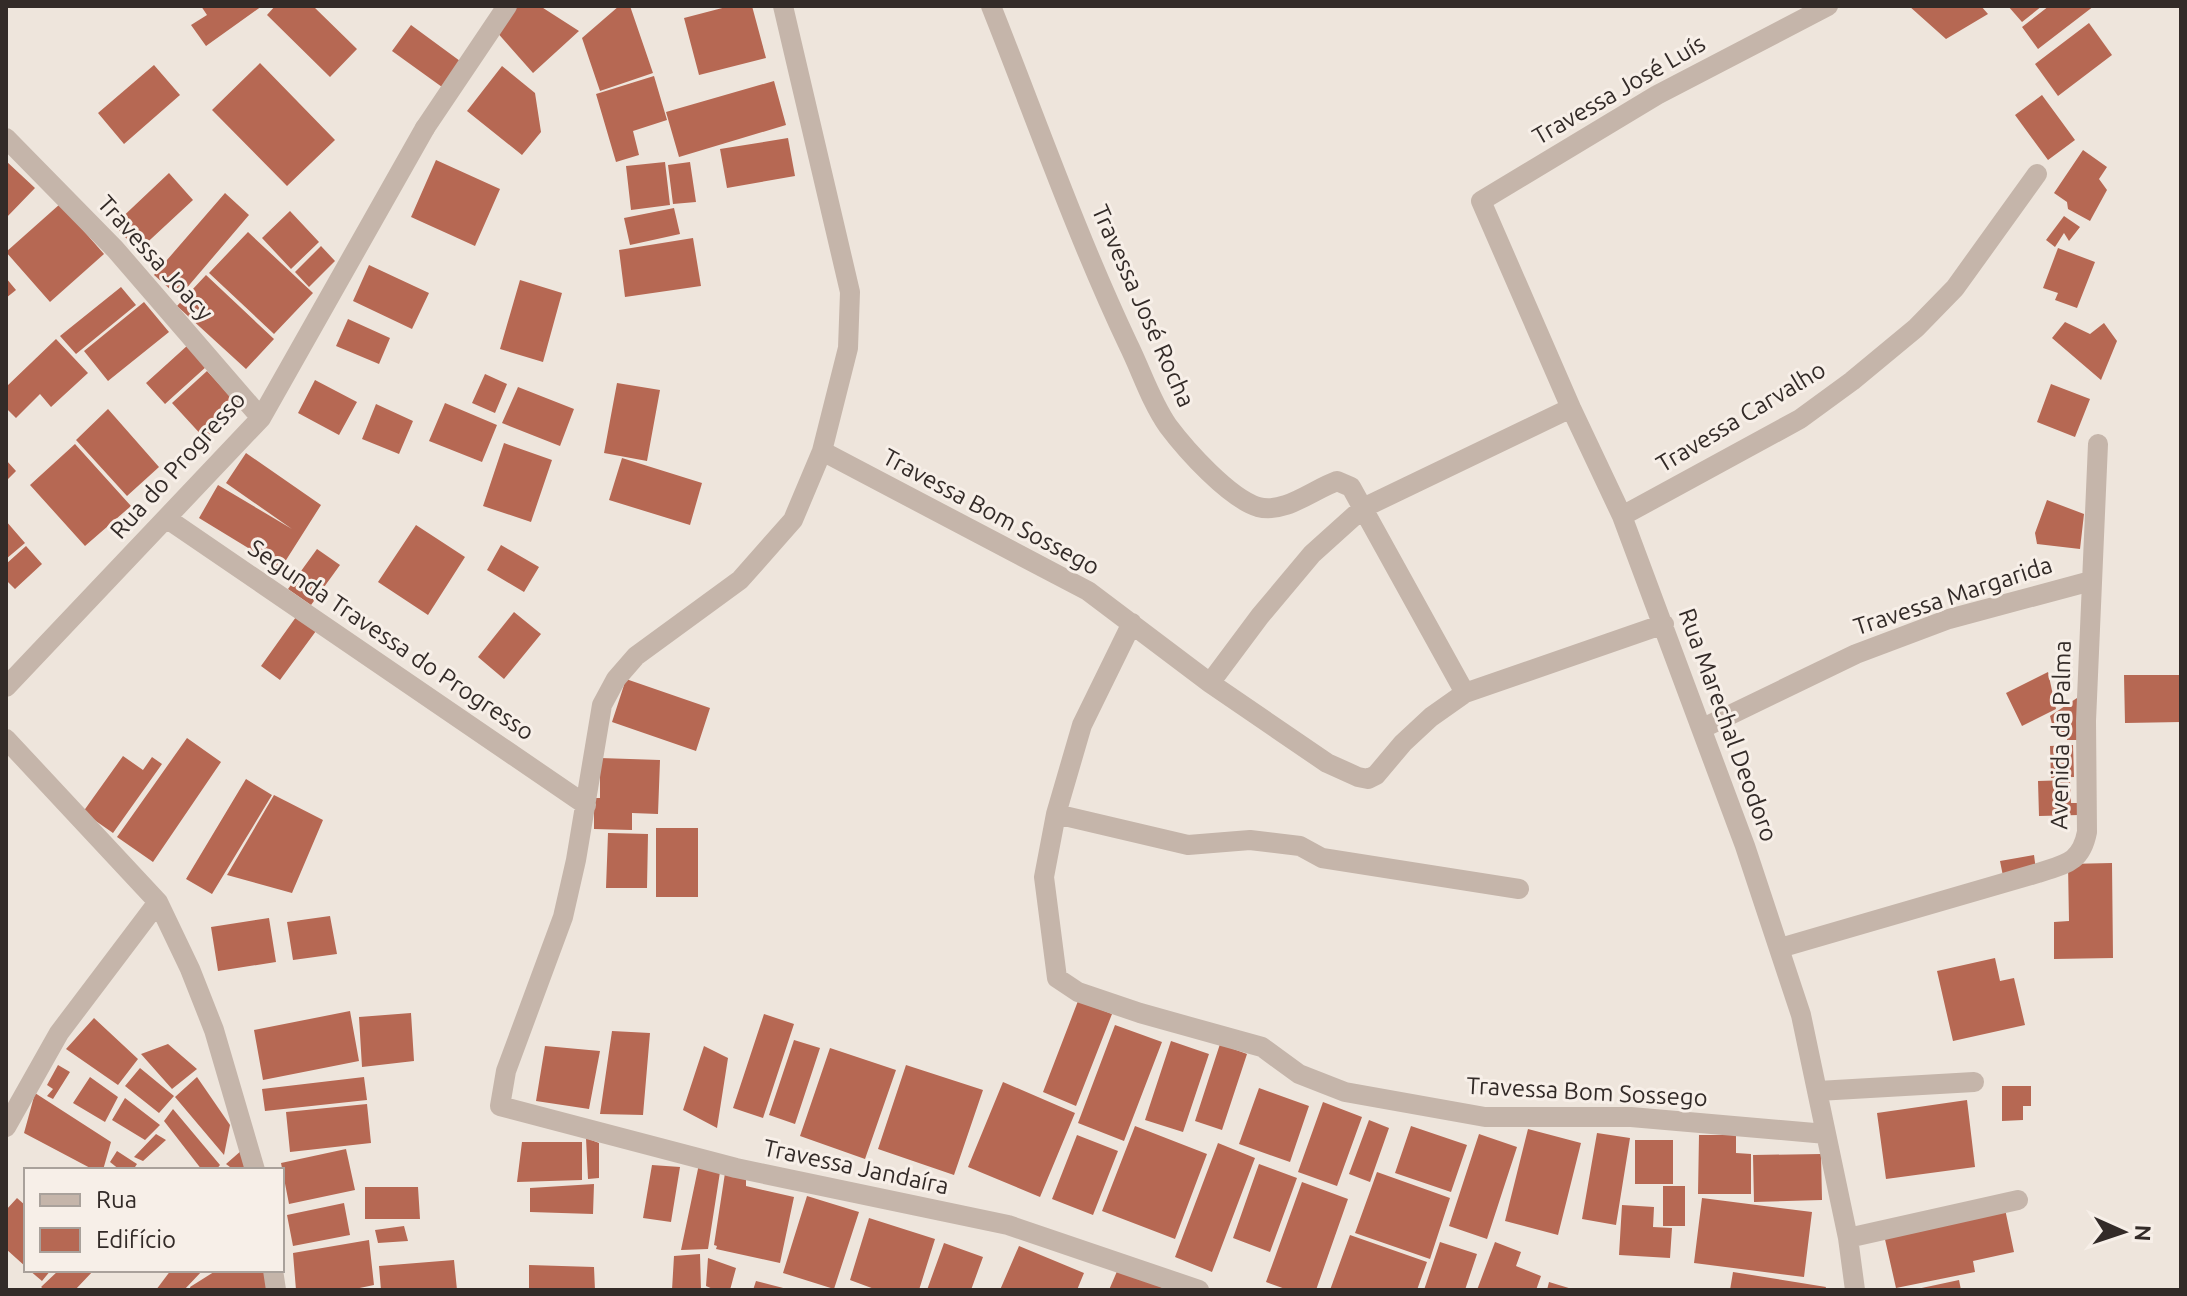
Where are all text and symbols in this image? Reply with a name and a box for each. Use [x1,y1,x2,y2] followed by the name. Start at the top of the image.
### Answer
[1528,29,1710,150] street label: Travessa José Luís
[92,190,219,326] street label: Travessa Joacy
[1087,200,1200,411] street label: Travessa José Rocha
[1651,355,1830,478] street label: Travessa Carvalho
[105,386,251,544] street label: Rua do Progresso
[878,443,1104,580] street label: Travessa Bom Sossego
[243,534,539,745] street label: Segunda Travessa do Progresso
[1850,551,2056,640] street label: Travessa Margarida
[1674,604,1783,845] street label: Rua Marechal Deodoro
[2045,640,2076,830] street label: Avenida da Palma
[1466,1072,1708,1111] street label: Travessa Bom Sossego
[761,1134,951,1199] street label: Travessa Jandaíra
[24,1168,284,1272] legend
[96,1186,137,1213] text: Rua
[2083,1192,2163,1272] north arrow
[2131,1224,2156,1242] text: N
[96,1226,176,1253] text: Edifício

